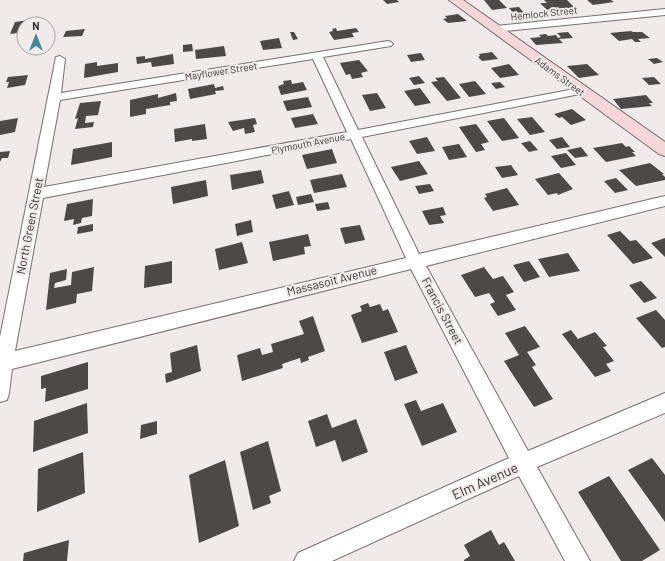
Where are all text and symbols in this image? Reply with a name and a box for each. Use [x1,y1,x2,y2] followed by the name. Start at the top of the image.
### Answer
[510,3,578,22] street label: Hemlock Street
[16,16,56,56] north arrow
[32,19,40,32] text: N
[533,54,588,98] street label: Adams Street
[184,59,258,83] street label: Mayflower Street
[270,130,346,156] street label: Plymouth Avenue
[13,176,45,275] street label: North Green Street
[285,262,378,298] street label: Massasoit Avenue
[419,275,466,346] street label: Francis Street
[449,458,520,503] street label: Elm Avenue

